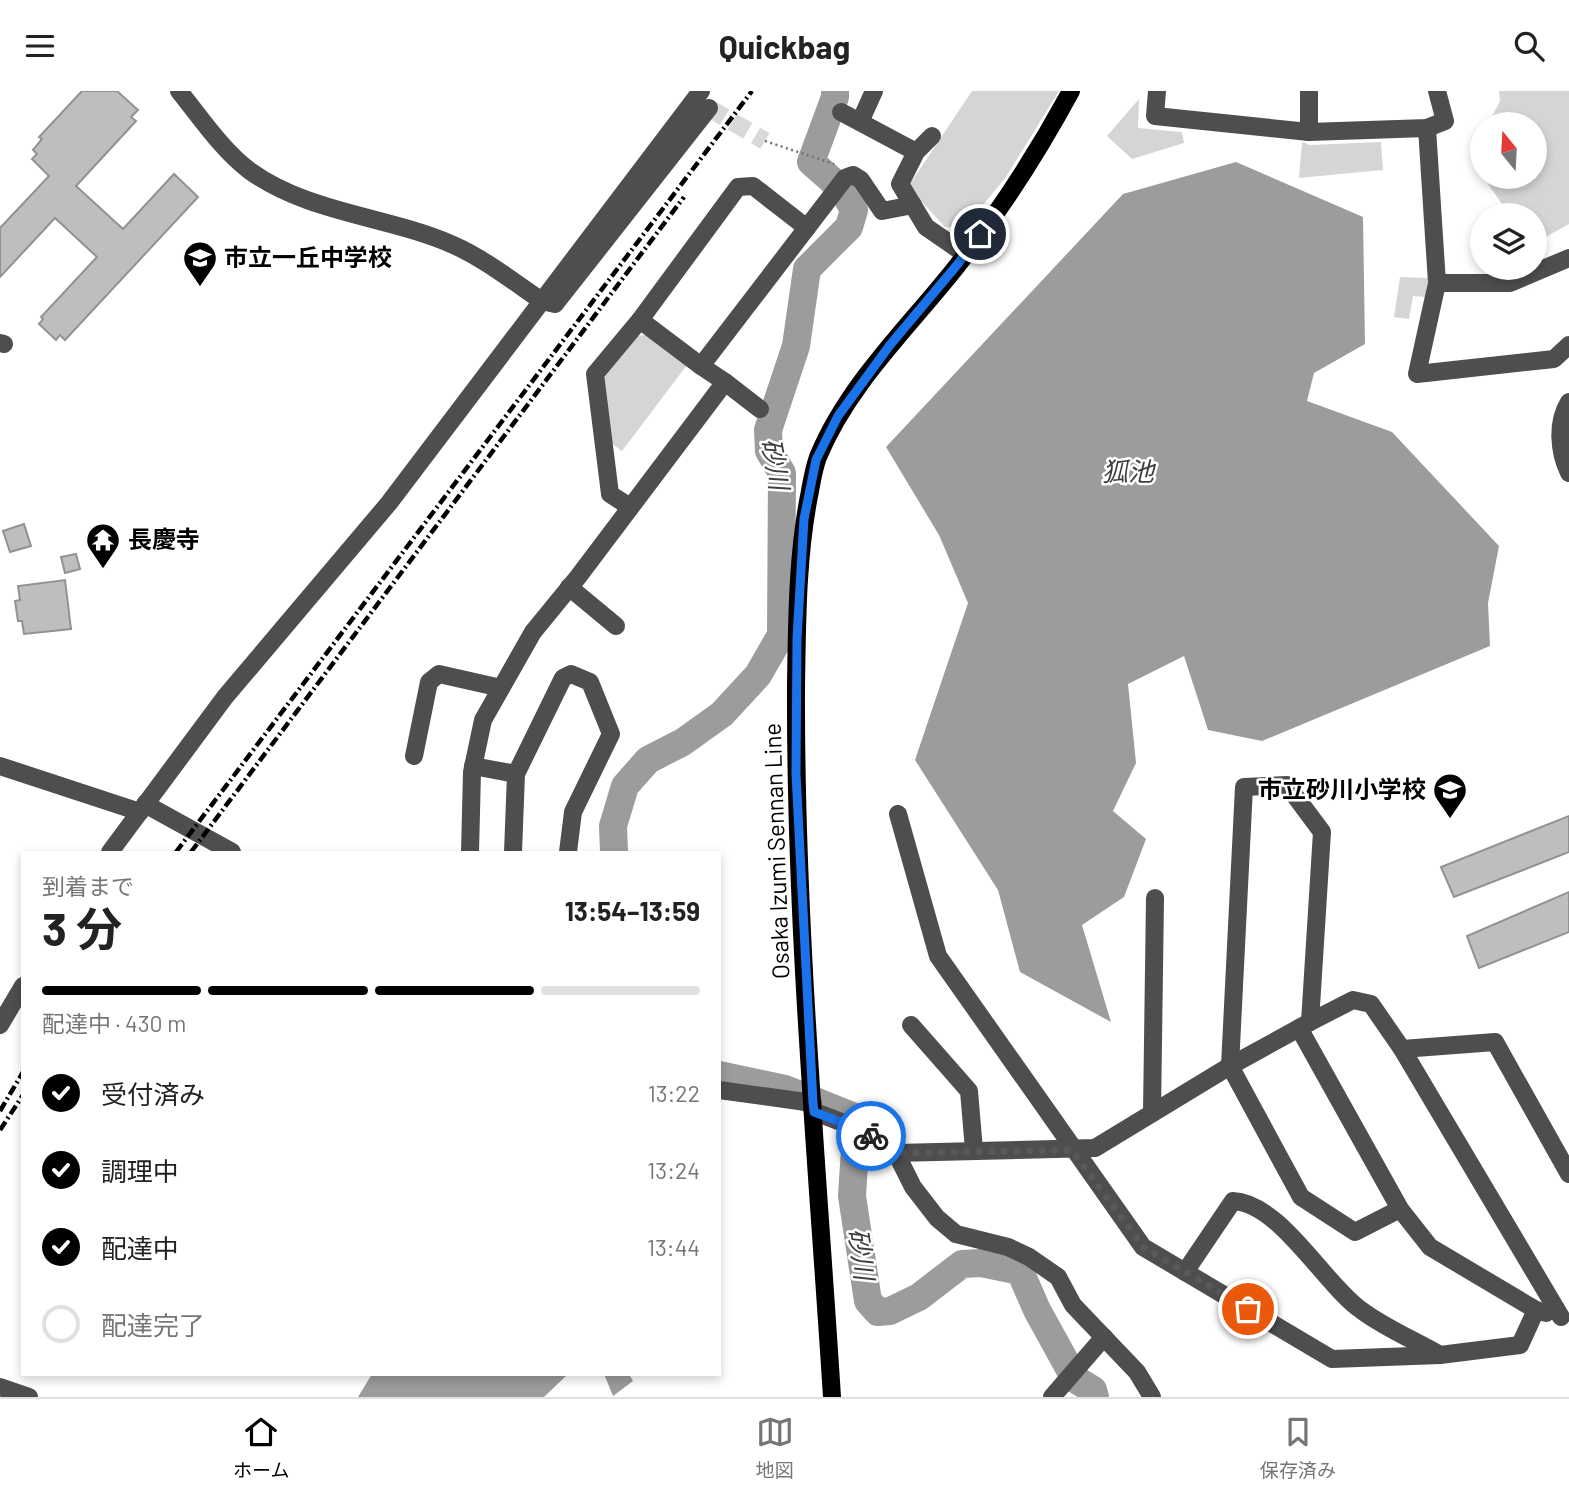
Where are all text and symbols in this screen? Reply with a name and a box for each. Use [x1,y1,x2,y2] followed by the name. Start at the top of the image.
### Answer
[21,27,59,65] icon: menu
[719,27,850,65] text: Quickbag
[1510,27,1548,65] icon: search
[1470,112,1547,189] north arrow
[1470,112,1547,280] map controls
[1470,203,1547,280] button: layers
[950,204,1010,264] pin
[961,215,999,253] icon: home
[181,239,219,288] school or university icon: 市立一丘中学校
[224,242,392,271] place label: 市立一丘中学校
[757,435,797,495] water label: 砂川
[1102,455,1157,486] water label: 狐池
[84,521,122,570] temple icon: 長慶寺
[128,524,200,553] place label: 長慶寺
[757,723,794,980] street label: Osaka Izumi Sennan Line
[1431,771,1469,820] school or university icon: 市立砂川小学校
[1258,774,1426,803] place label: 市立砂川小学校
[42,872,134,900] text: 到着まで
[565,895,700,926] text: 13:54–13:59
[42,900,122,955] text: 3 分
[42,1009,186,1037] text: 配達中 · 430 m
[42,1074,80,1112] icon: check
[101,1078,205,1109] text: 受付済み
[648,1079,700,1107] text: 13:22
[836,1101,906,1171] courier
[852,1117,890,1155] icon: bike
[42,1151,80,1189] icon: check
[101,1155,179,1186] text: 調理中
[647,1156,700,1184] text: 13:24
[844,1226,882,1285] water label: 砂川
[42,1228,80,1266] icon: check
[101,1232,179,1263] text: 配達中
[647,1233,700,1261] text: 13:44
[1218,1279,1278,1339] pin
[1229,1290,1267,1328] icon: bag
[101,1309,205,1340] text: 配達完了
[233,1413,290,1482] tab: ホーム
[756,1413,794,1482] tab: 地図
[1260,1413,1336,1482] tab: 保存済み

